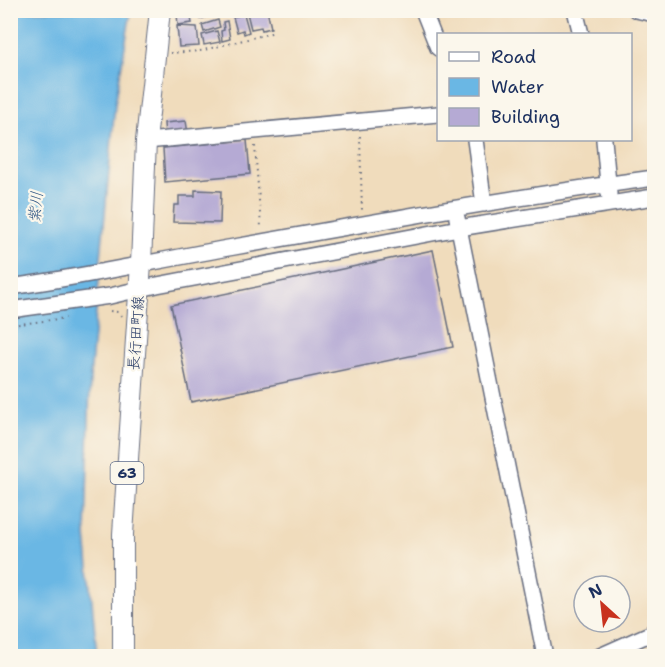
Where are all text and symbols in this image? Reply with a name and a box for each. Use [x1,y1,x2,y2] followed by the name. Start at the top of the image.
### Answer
[437,33,632,141] legend
[491,45,536,69] text: Road
[491,75,544,99] text: Water
[491,105,560,129] text: Building
[24,190,47,224] water label: 紫川
[123,295,149,371] street label: 長行田町線
[110,462,144,484] road number: 63
[572,574,632,634] north arrow
[585,579,606,603] text: N

